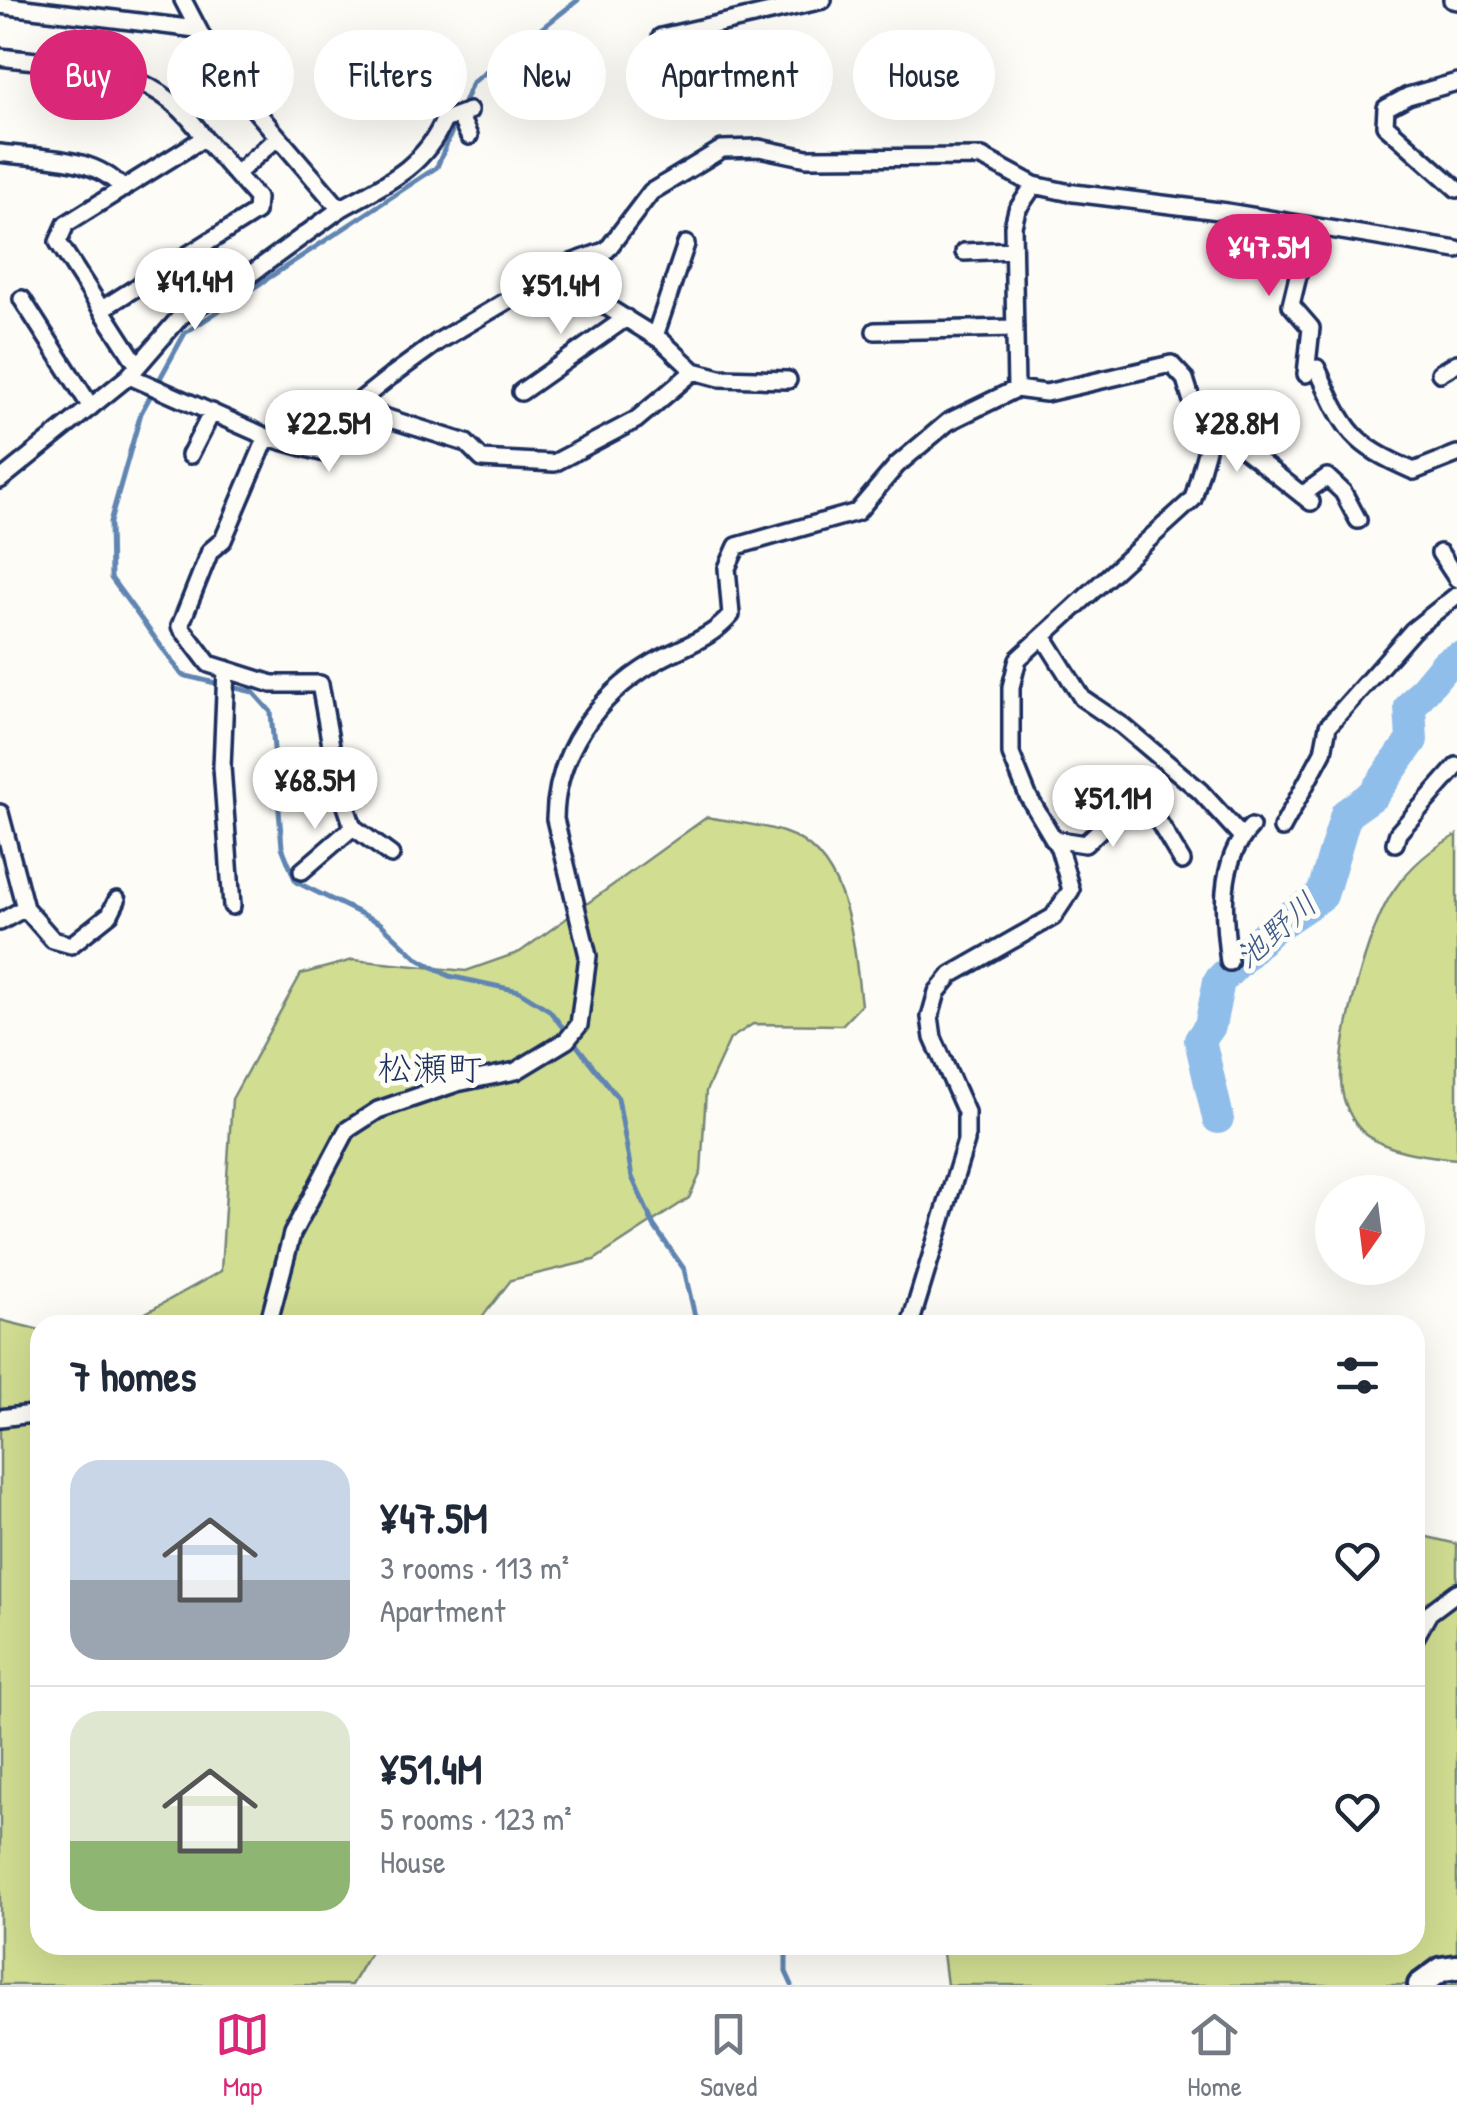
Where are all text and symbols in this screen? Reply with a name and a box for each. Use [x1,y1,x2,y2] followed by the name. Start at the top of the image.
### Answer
[30,30,147,120] chip: Buy
[167,30,294,120] chip: Rent
[314,30,467,120] chip: Filters
[487,30,606,120] chip: New
[626,30,833,120] chip: Apartment
[853,30,995,120] chip: House
[1188,214,1350,299] pin: ¥47.5M
[1228,225,1310,268] text: ¥47.5M
[114,248,276,333] pin: ¥41.4M
[480,252,642,337] pin: ¥51.4M
[157,259,233,302] text: ¥41.4M
[522,263,600,306] text: ¥51.4M
[248,390,410,475] pin: ¥22.5M
[1156,390,1318,475] pin: ¥28.8M
[287,401,371,444] text: ¥22.5M
[1195,401,1279,444] text: ¥28.8M
[234,747,396,832] pin: ¥68.5M
[275,758,355,801] text: ¥68.5M
[1032,765,1194,850] pin: ¥51.1M
[1074,776,1152,819] text: ¥51.1M
[1225,882,1326,977] water label: 池野川
[377,1044,483,1091] district label: 松瀬町
[1315,1175,1425,1285] north arrow
[1315,1175,1425,1285] map controls
[70,1347,196,1404] text: 7 homes
[1330,1348,1385,1403] icon: filters
[380,1489,488,1546] text: ¥47.5M
[150,1500,270,1620] icon: home
[1330,1533,1385,1588] icon: heart
[380,1546,569,1589] text: 3 rooms · 113 m²
[380,1589,505,1632] text: Apartment
[380,1740,482,1797] text: ¥51.4M
[150,1751,270,1871] icon: home
[1330,1784,1385,1839] icon: heart
[380,1797,572,1840] text: 5 rooms · 123 m²
[380,1840,446,1883] text: House
[215,2007,270,2105] tab: Map
[700,2007,757,2105] tab: Saved
[1187,2007,1242,2105] tab: Home

